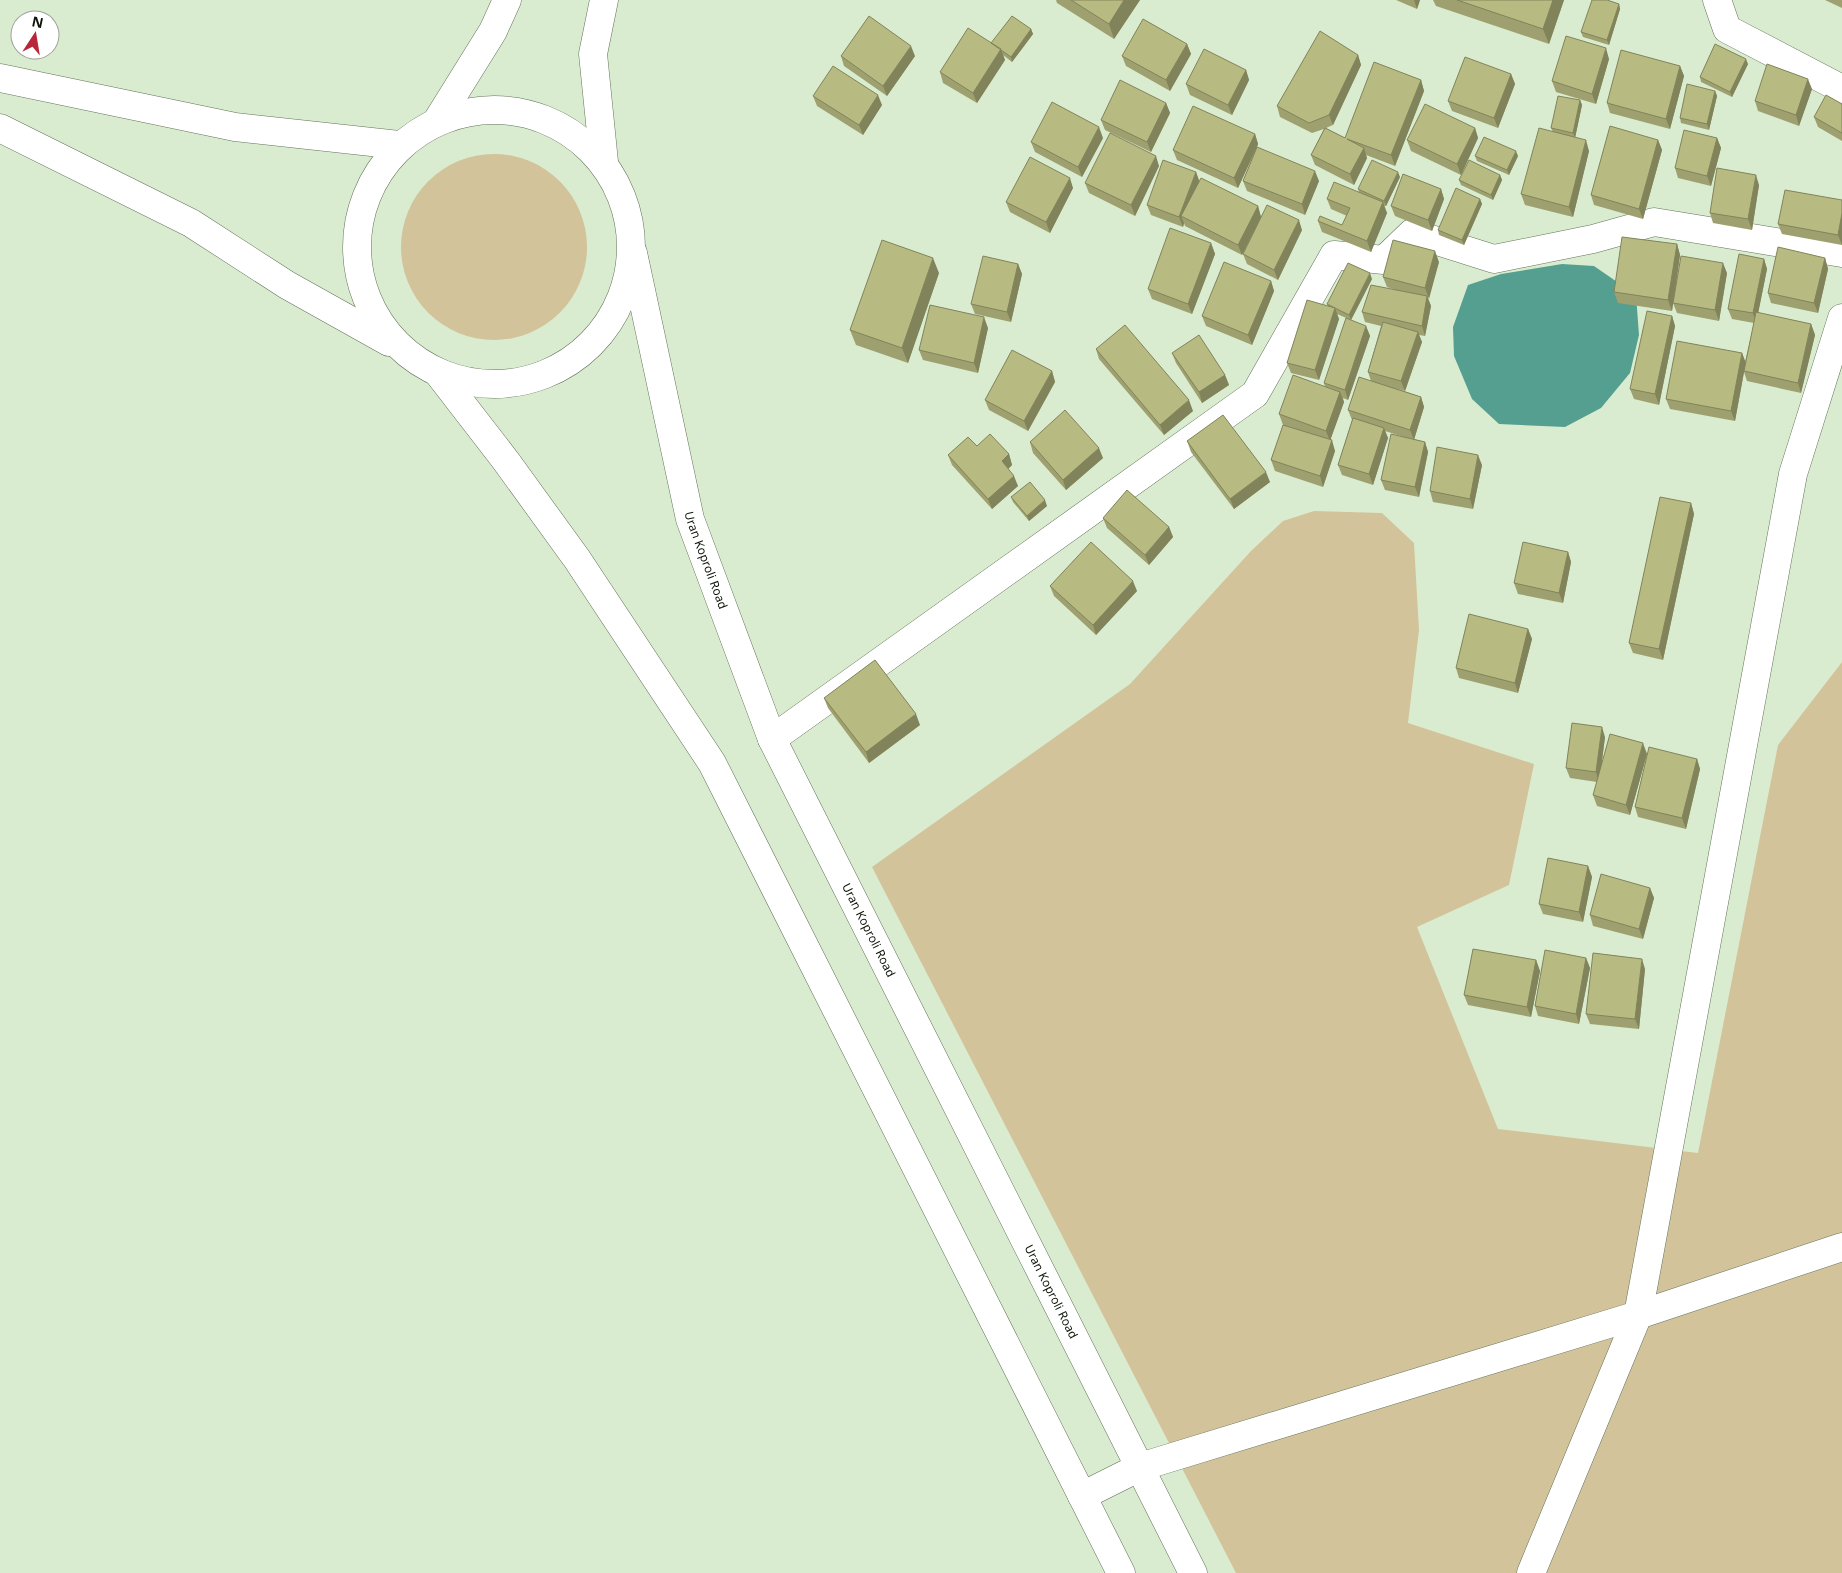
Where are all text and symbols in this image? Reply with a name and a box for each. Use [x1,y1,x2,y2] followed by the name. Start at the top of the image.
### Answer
[10,10,60,60] north arrow
[30,11,45,32] text: N
[681,510,732,611] street label: Uran Koproli Road
[838,880,900,980] street label: Uran Koproli Road
[1021,1242,1082,1341] street label: Uran Koproli Road

